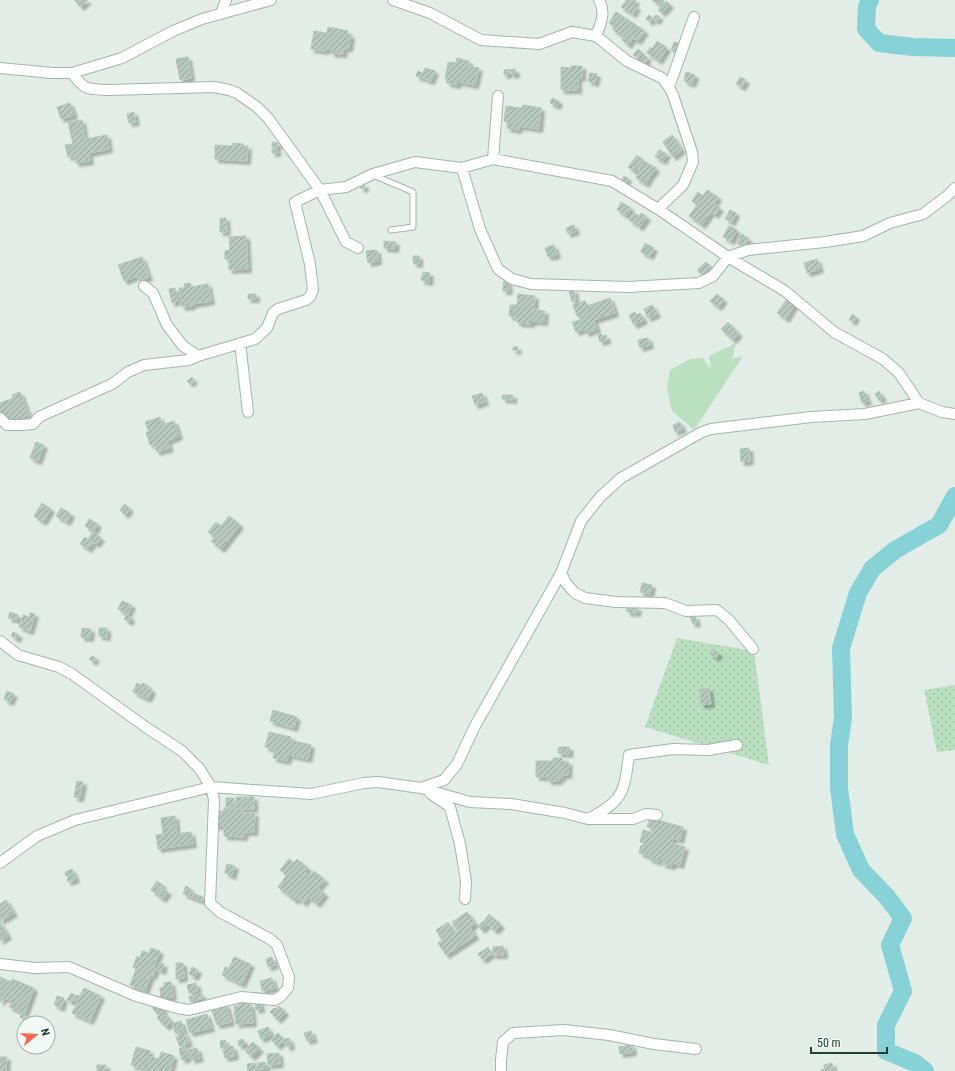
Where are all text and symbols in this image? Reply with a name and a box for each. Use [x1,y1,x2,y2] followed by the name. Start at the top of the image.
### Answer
[16,1015,56,1055] north arrow
[38,1027,52,1038] text: N
[811,1029,887,1055] scale bar
[817,1036,841,1050] text: 50 m

